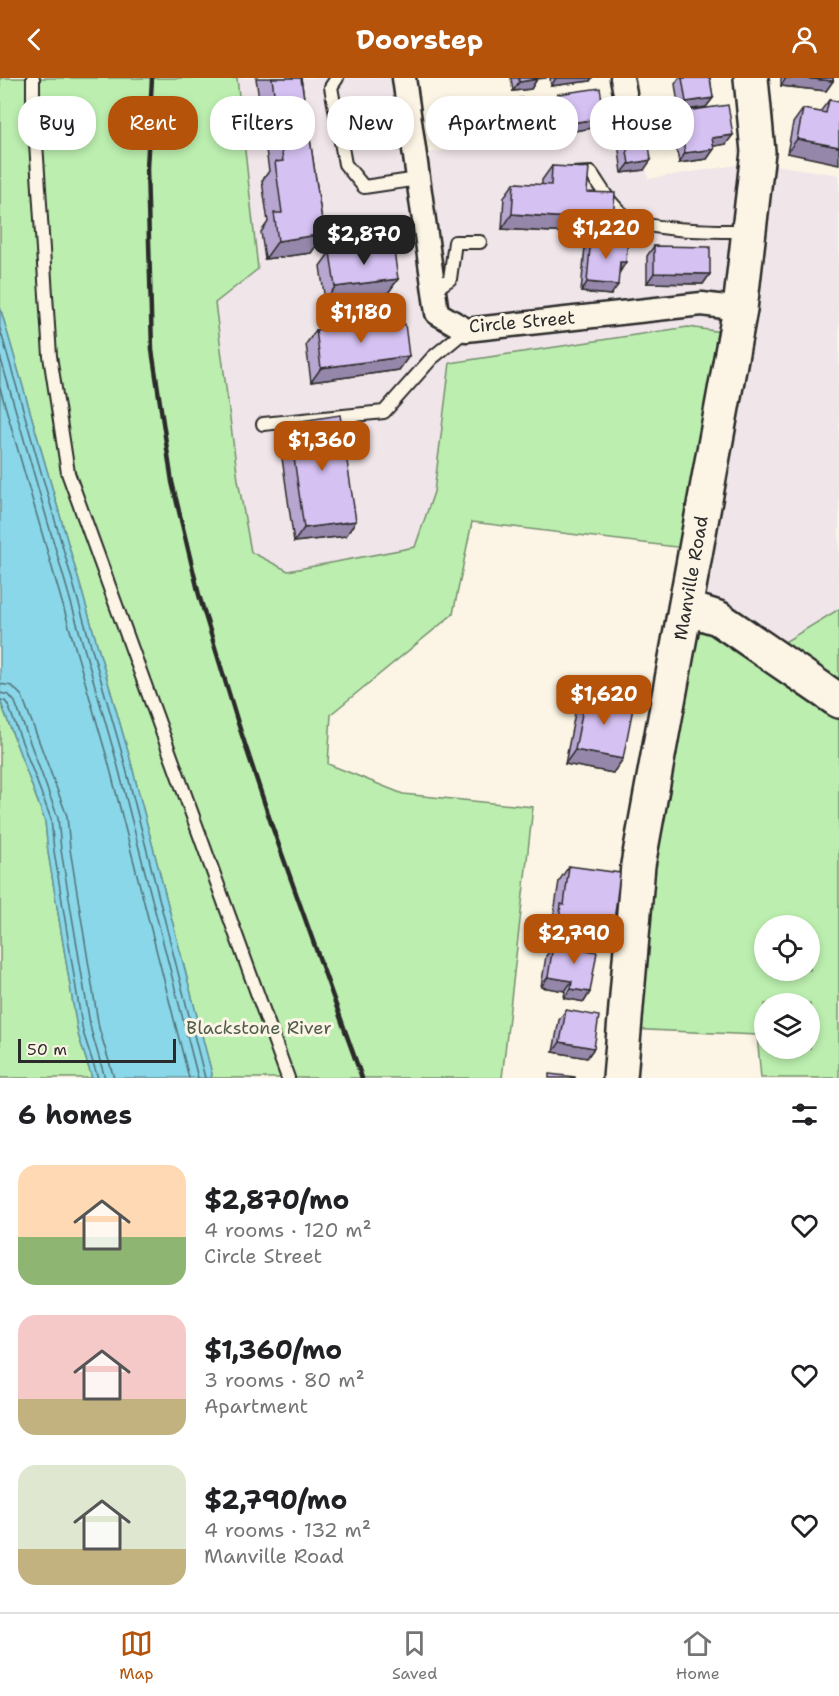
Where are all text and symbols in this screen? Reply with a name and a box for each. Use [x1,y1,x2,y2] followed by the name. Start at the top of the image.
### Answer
[356,21,483,58] text: Doorstep
[18,23,51,56] icon: back
[788,23,821,56] icon: person
[18,96,96,150] chip: Buy
[108,96,198,150] chip: Rent
[210,96,315,150] chip: Filters
[327,96,414,150] chip: New
[426,96,578,150] chip: Apartment
[590,96,694,150] chip: House
[557,209,655,260] pin: $1,220
[315,215,413,266] pin: $2,870
[572,215,640,241] text: $1,220
[327,221,401,247] text: $2,870
[312,293,410,344] pin: $1,180
[330,299,392,325] text: $1,180
[468,305,576,339] street label: Circle Street
[273,421,371,472] pin: $1,360
[288,427,356,453] text: $1,360
[668,514,714,642] street label: Manville Road
[555,675,653,726] pin: $1,620
[570,681,638,707] text: $1,620
[525,914,623,965] pin: $2,790
[754,915,820,1059] map controls
[754,915,820,981] button: locate
[538,920,610,946] text: $2,790
[754,993,820,1059] button: layers
[186,1016,332,1040] park label: Blackstone River
[18,1036,176,1064] scale bar
[27,1039,67,1060] text: 50 m
[18,1097,132,1132] text: 6 homes
[788,1098,821,1131] icon: filters
[204,1182,349,1217] text: $2,870/mo
[66,1189,138,1261] icon: home
[788,1209,821,1242] icon: heart
[204,1217,372,1243] text: 4 rooms · 120 m²
[204,1243,322,1269] text: Circle Street
[204,1332,342,1367] text: $1,360/mo
[66,1339,138,1411] icon: home
[788,1359,821,1392] icon: heart
[204,1367,365,1393] text: 3 rooms · 80 m²
[204,1393,308,1419] text: Apartment
[204,1482,347,1517] text: $2,790/mo
[66,1489,138,1561] icon: home
[788,1509,821,1542] icon: heart
[204,1517,371,1543] text: 4 rooms · 132 m²
[204,1543,344,1569] text: Manville Road
[119,1627,153,1684] tab: Map
[392,1627,437,1684] tab: Saved
[676,1627,720,1684] tab: Home

